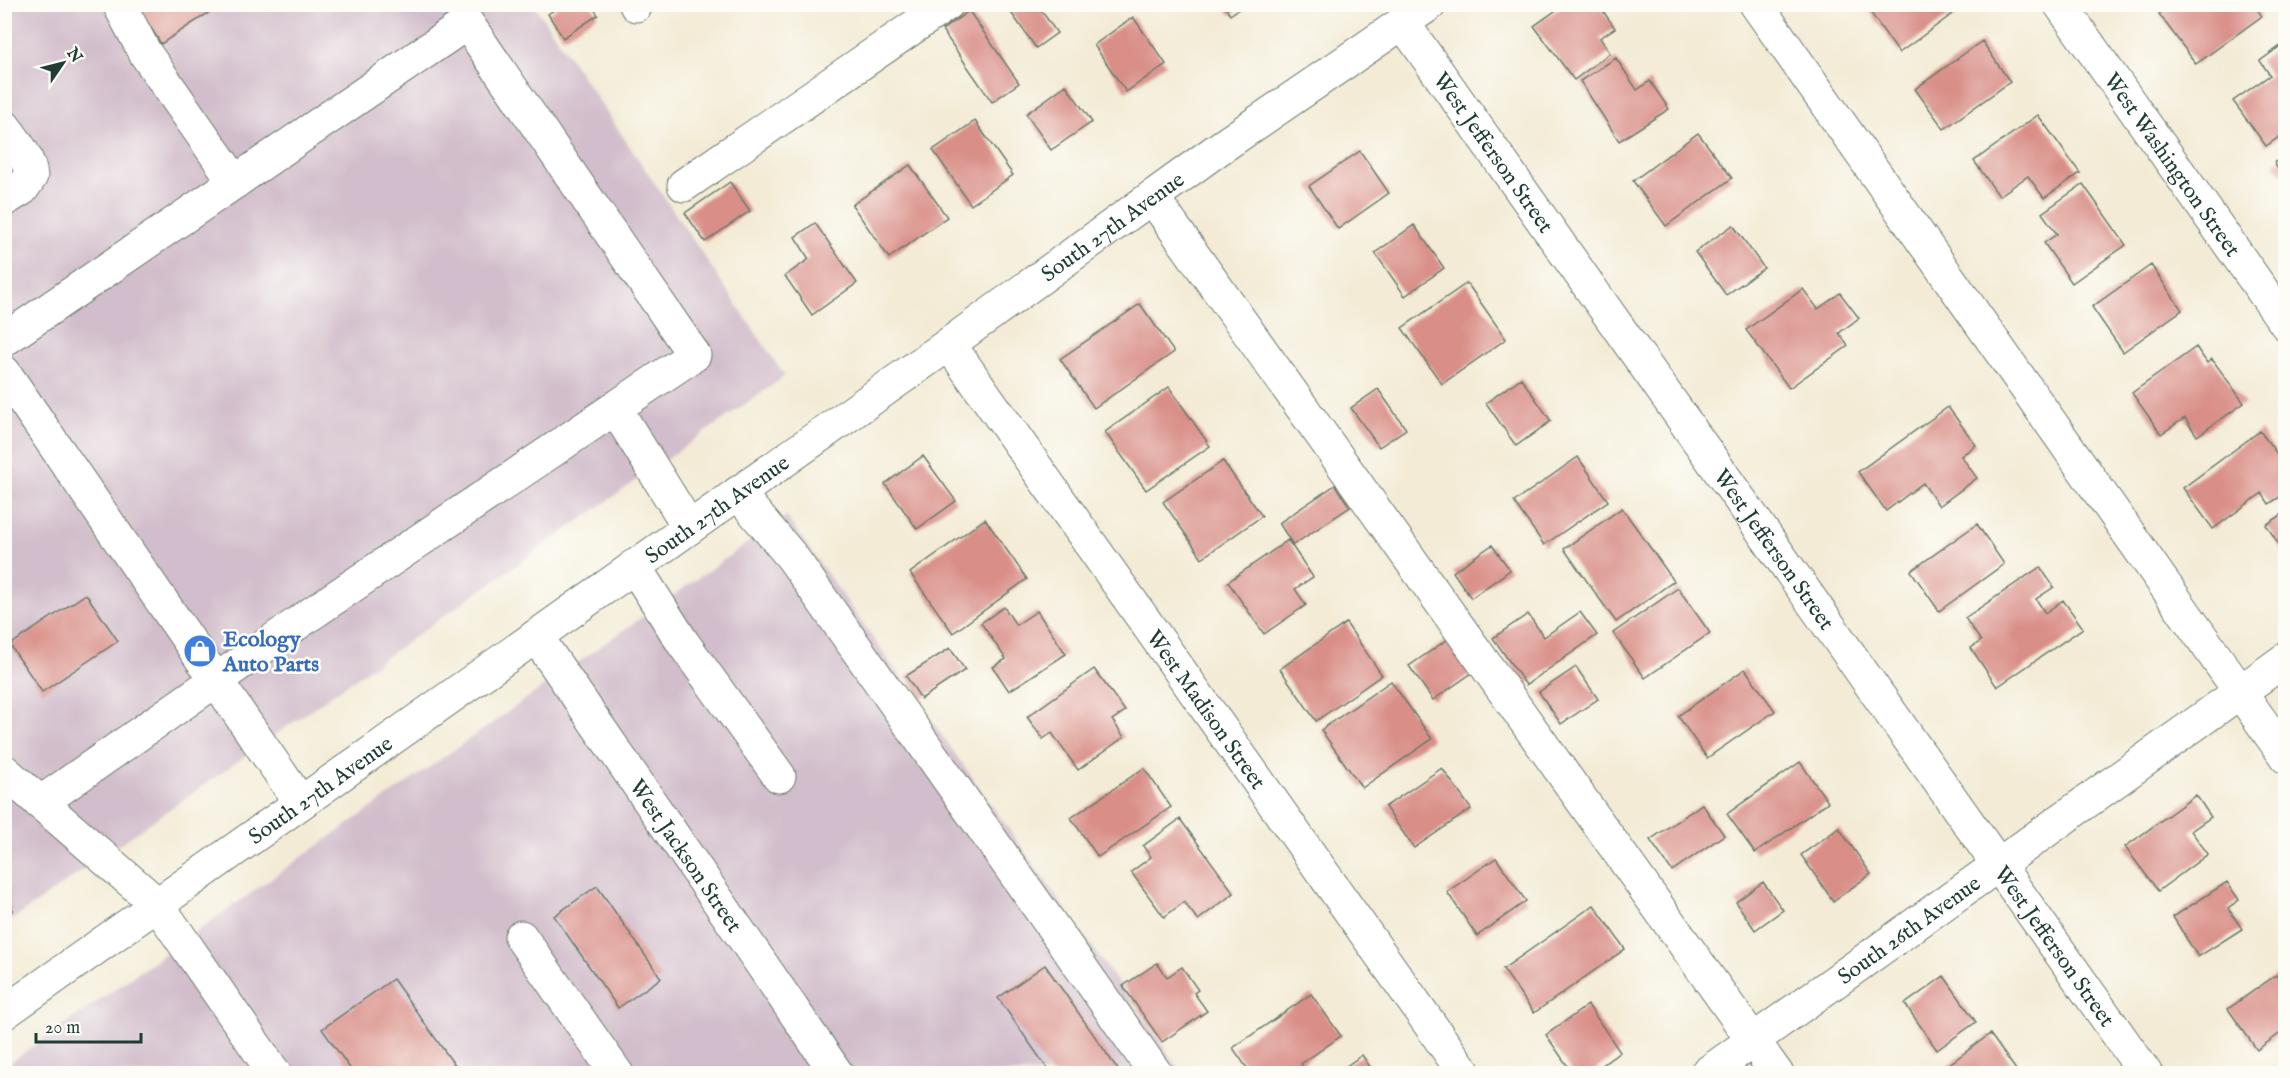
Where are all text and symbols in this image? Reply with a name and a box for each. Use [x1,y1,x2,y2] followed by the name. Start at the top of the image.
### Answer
[33,33,93,93] north arrow
[61,43,86,67] text: N
[1426,67,1559,239] street label: West Jefferson Street
[2097,68,2246,263] street label: West Washington Street
[1036,166,1190,289] street label: South 27th Avenue
[640,450,795,571] street label: South 27th Avenue
[1707,464,1840,636] street label: West Jefferson Street
[1139,625,1272,796] street label: West Madison Street
[222,626,319,679] place label: Ecology Auto Parts
[182,633,218,669] shop icon: Ecology Auto Parts
[243,730,399,852] street label: South 27th Avenue
[622,774,748,939] street label: West Jackson Street
[1987,861,2120,1033] street label: West Jefferson Street
[1833,870,1987,991] street label: South 26th Avenue
[36,1006,141,1044] scale bar
[45,1017,80,1040] text: 20 m

